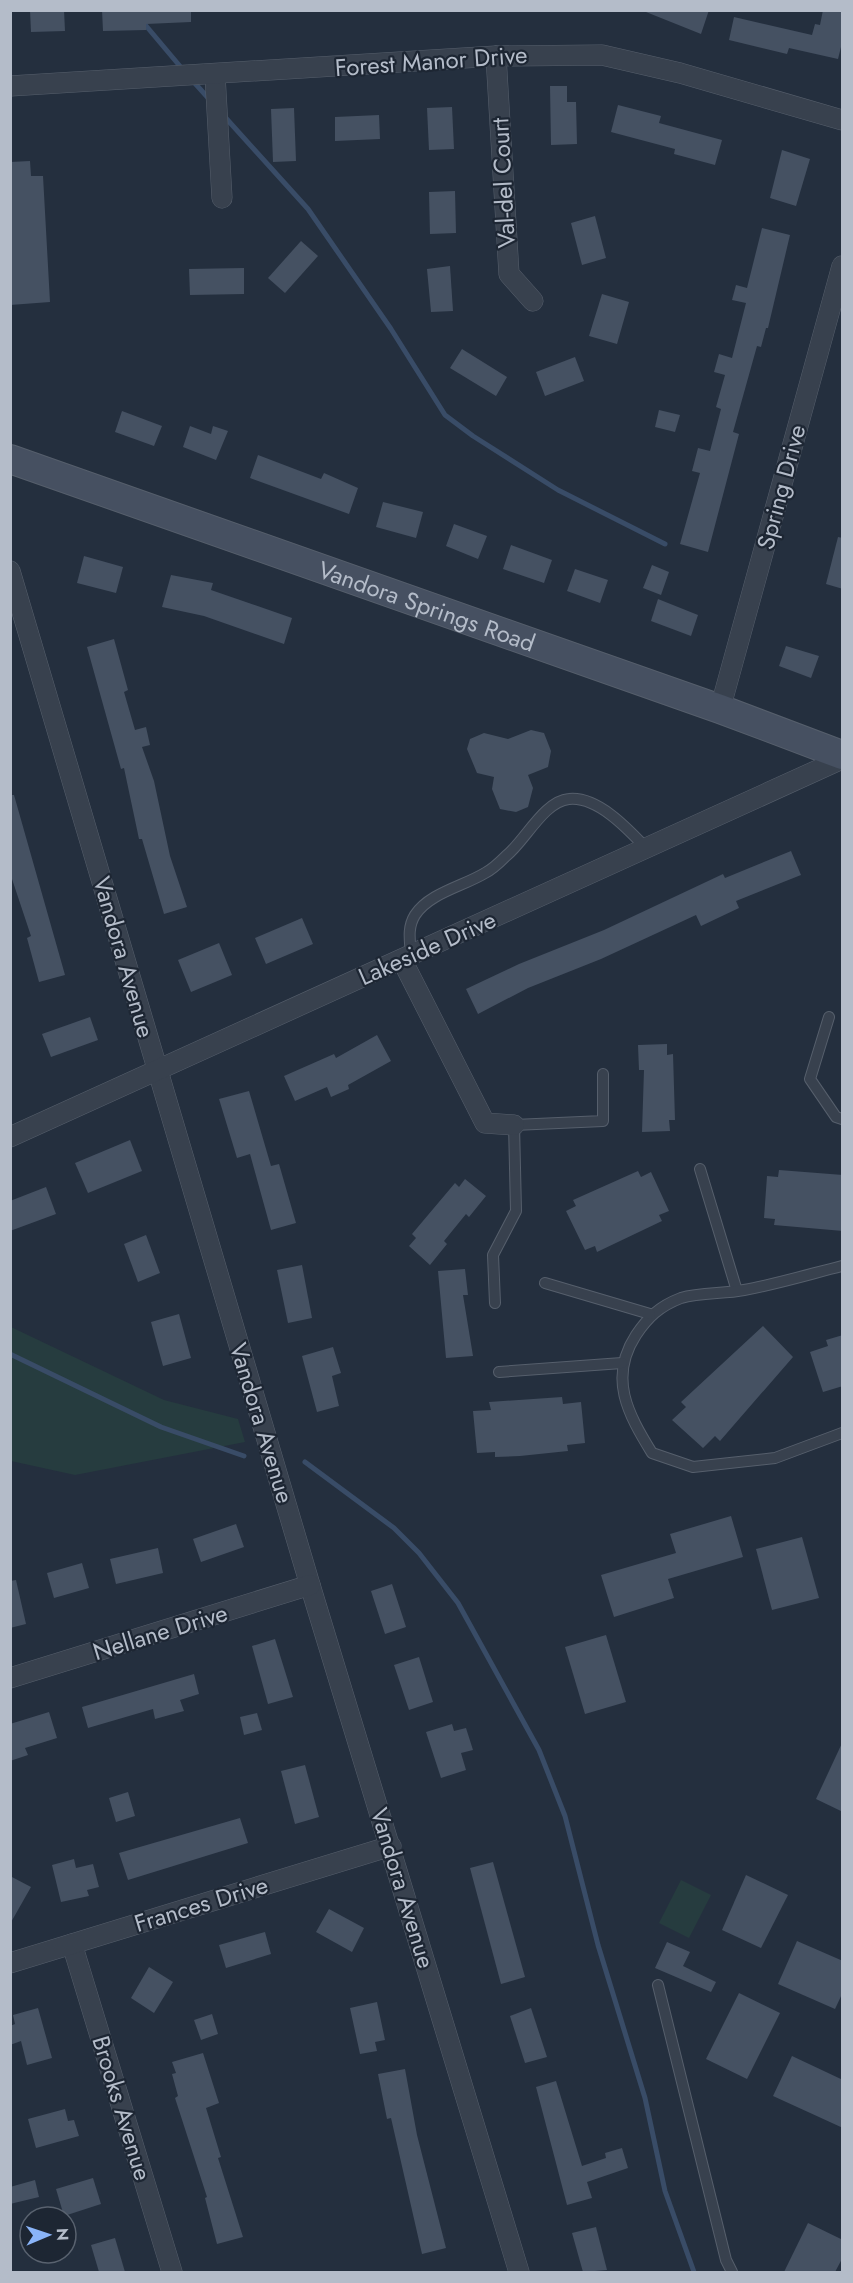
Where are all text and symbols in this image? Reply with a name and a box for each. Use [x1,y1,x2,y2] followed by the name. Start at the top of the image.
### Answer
[334,37,528,85] street label: Forest Manor Drive
[482,117,524,249] street label: Val-del Court
[748,421,814,553] street label: Spring Drive
[314,551,540,660] street label: Vandora Springs Road
[84,872,164,1042] street label: Vandora Avenue
[353,902,501,994] street label: Lakeside Drive
[221,1338,303,1508] street label: Vandora Avenue
[88,1595,232,1669] street label: Nellane Drive
[362,1803,444,1973] street label: Vandora Avenue
[130,1867,272,1941] street label: Frances Drive
[83,2031,161,2185] street label: Brooks Avenue
[18,2205,78,2265] north arrow
[51,2228,74,2241] text: N

